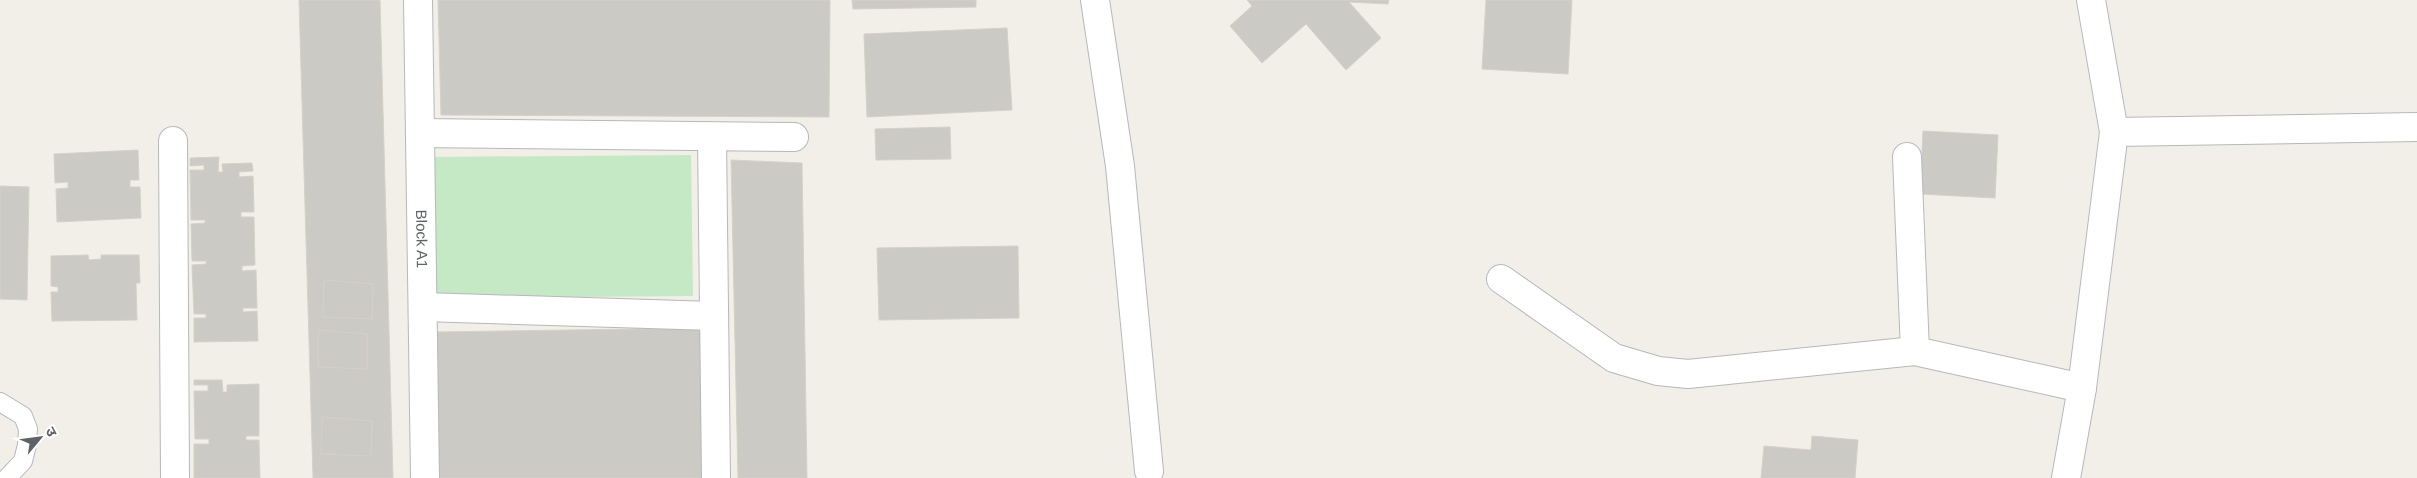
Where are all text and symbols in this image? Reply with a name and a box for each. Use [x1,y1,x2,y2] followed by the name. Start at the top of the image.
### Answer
[413,210,431,268] street label: Block A1
[15,413,65,463] north arrow
[42,424,61,440] text: उ

